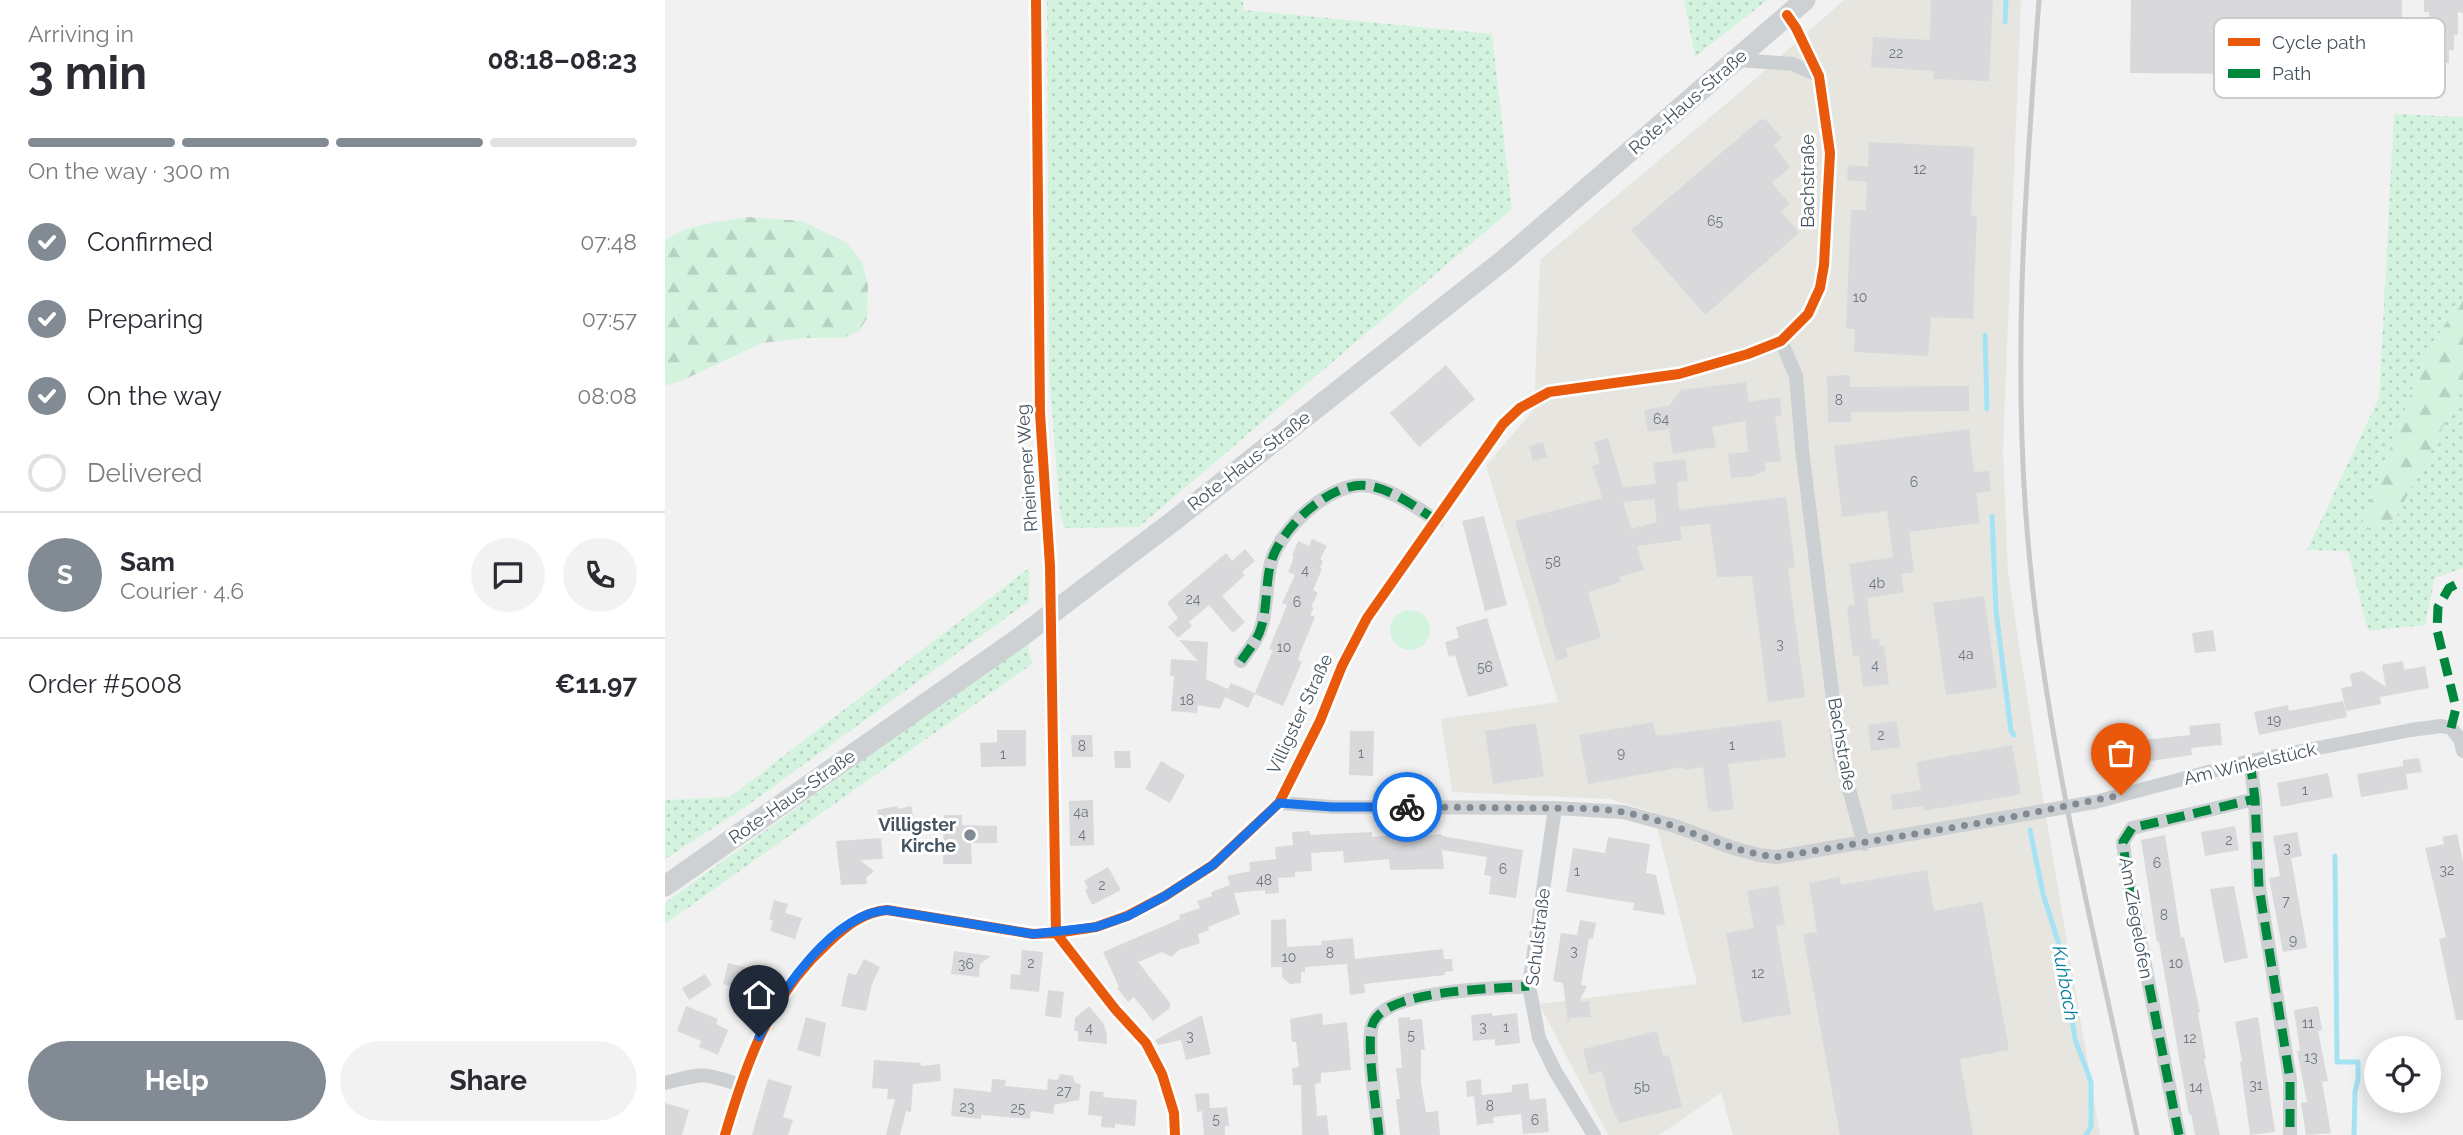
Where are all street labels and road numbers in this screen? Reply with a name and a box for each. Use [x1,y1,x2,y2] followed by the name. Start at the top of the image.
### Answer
[1624,44,1751,159] street label: Rote-Haus-Straße
[1797,134,1818,228] street label: Bachstraße
[1012,403,1041,533] street label: Rheinener Weg
[1183,406,1314,515] street label: Rote-Haus-Straße
[1263,650,1337,777] street label: Villigster Straße
[1824,696,1861,792] street label: Bachstraße
[2182,738,2319,789] street label: Am Winkelstück
[724,745,859,848] street label: Rote-Haus-Straße
[2115,856,2158,980] street label: Am Ziegelofen
[1521,887,1554,987] street label: Schulstraße

